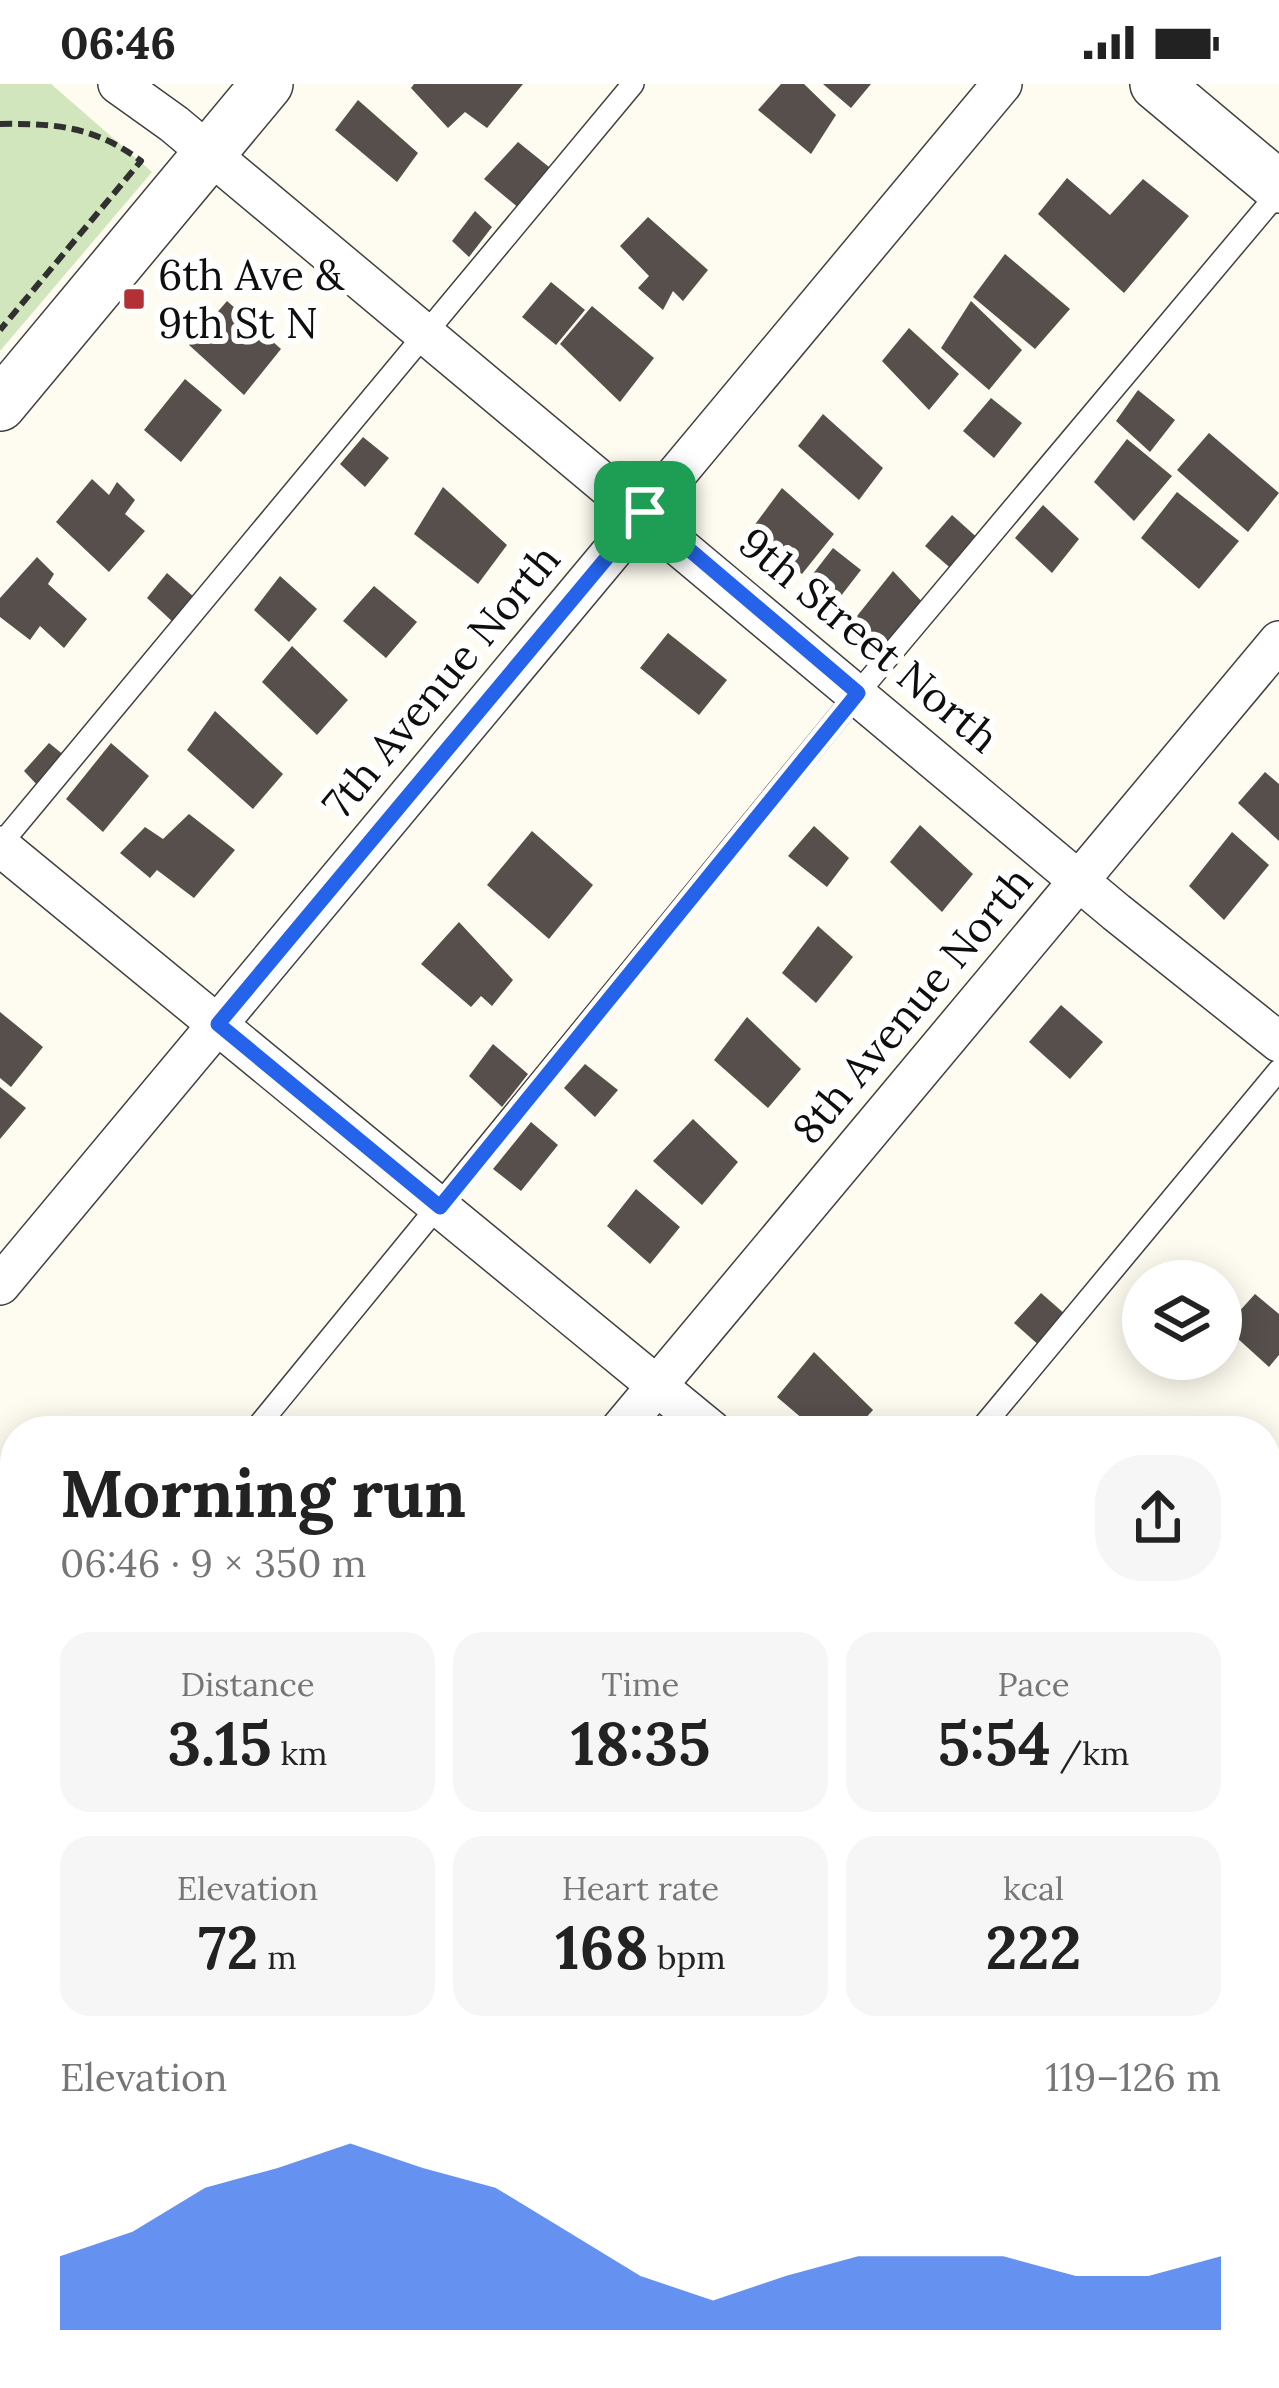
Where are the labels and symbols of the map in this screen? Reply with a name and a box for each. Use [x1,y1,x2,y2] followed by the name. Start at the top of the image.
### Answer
[158,248,345,350] place label: 6th Ave & 9th St N
[121,286,147,312] marker: 6th Ave & 9th St N
[594,461,696,563] pin
[728,516,1010,764] street label: 9th Street North
[311,533,571,829] street label: 7th Avenue North
[780,855,1044,1155] street label: 8th Avenue North

